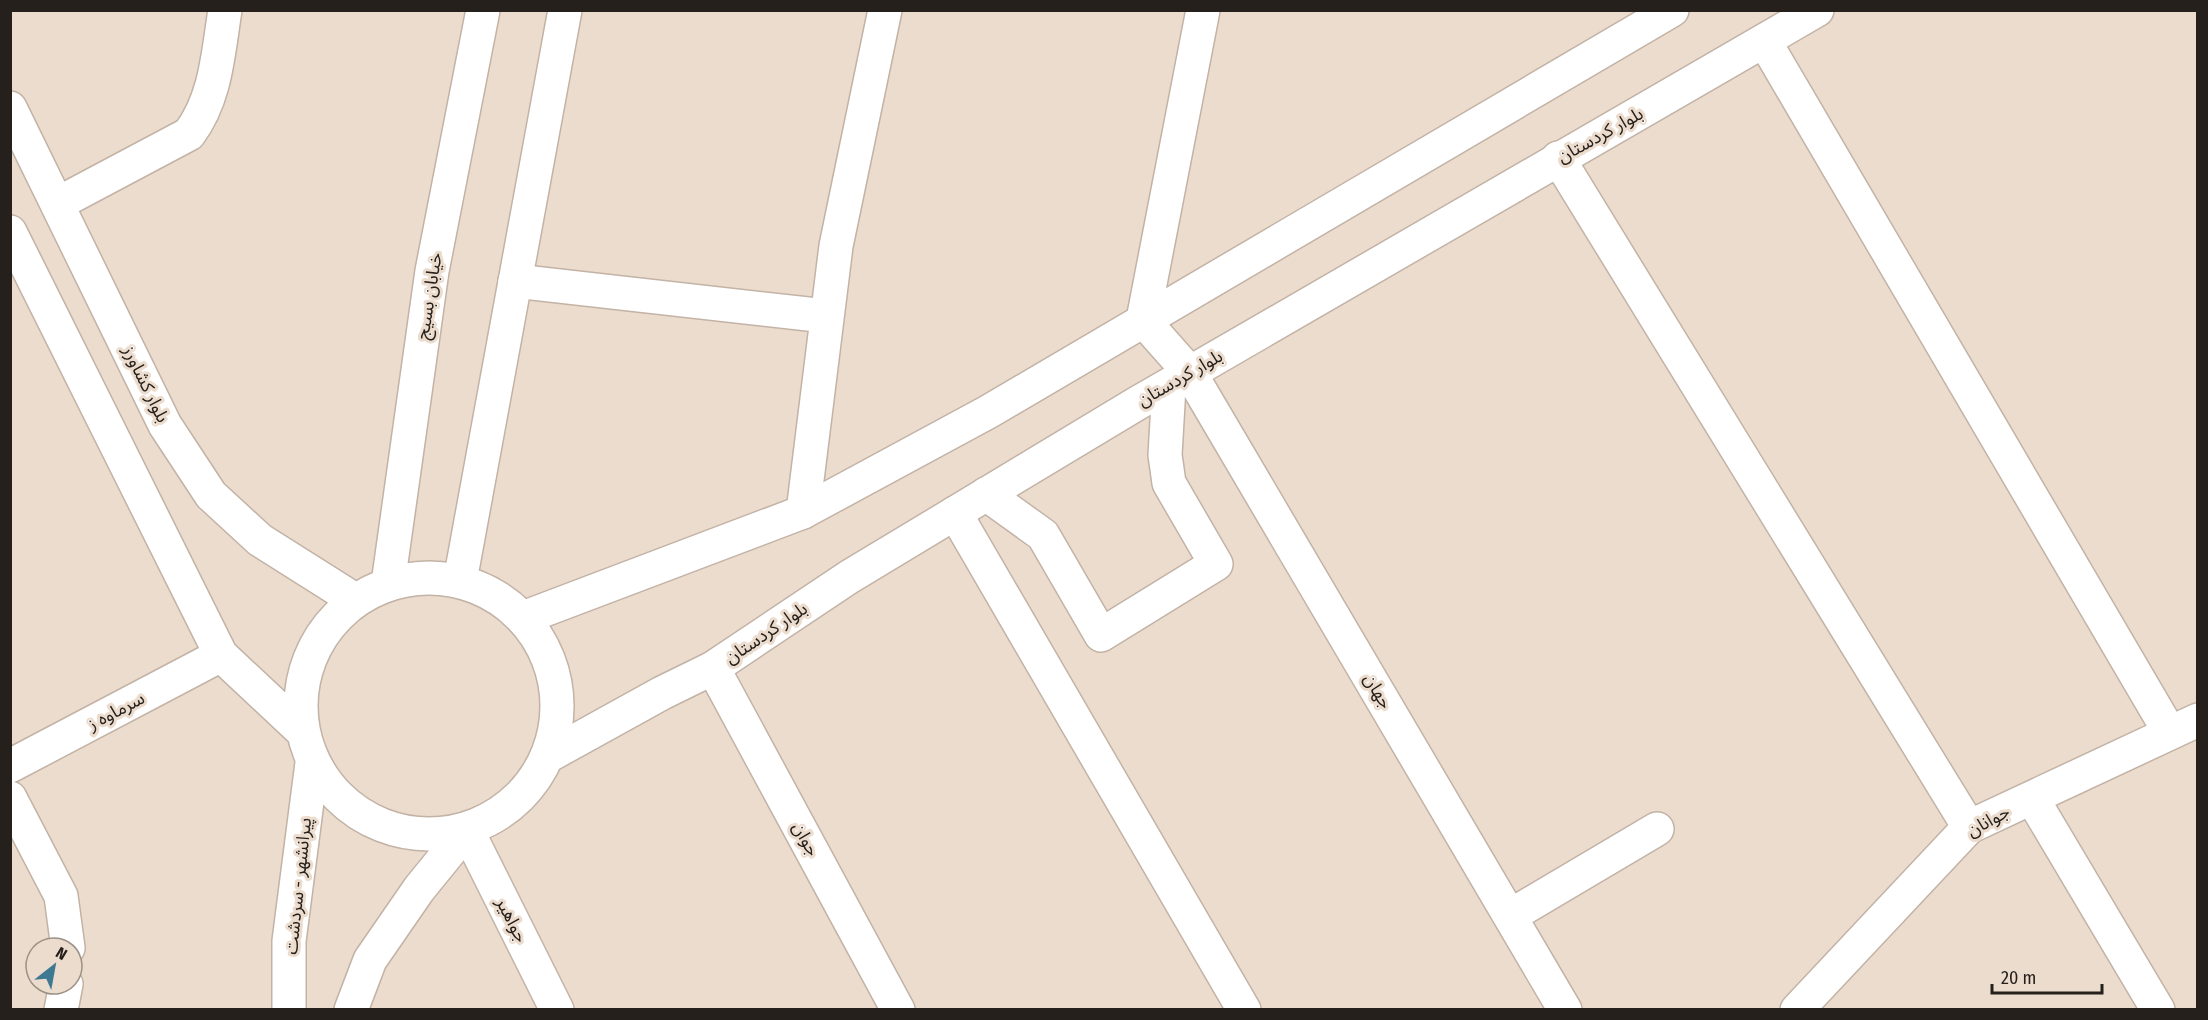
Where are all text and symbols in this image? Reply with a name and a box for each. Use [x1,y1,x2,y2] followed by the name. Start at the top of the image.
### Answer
[1553,102,1647,168] street label: بلوار کردستان
[411,251,449,341] street label: خیابان بسیج
[117,341,174,426] street label: بلوار کشاورز
[1133,345,1227,411] street label: بلوار کردستان
[721,597,811,669] street label: بلوار کردستان
[1359,669,1397,713] street label: جهان
[83,687,148,736] street label: سرماوه ز
[1963,800,2013,842] street label: جوانان
[280,816,316,956] street label: پیرانشهر - سردشت
[788,818,824,860] street label: جوان
[491,893,533,946] street label: جواهیر
[24,936,84,996] north arrow
[52,943,70,964] text: N
[1992,957,2102,995] scale bar
[2001,967,2036,989] text: 20 m

